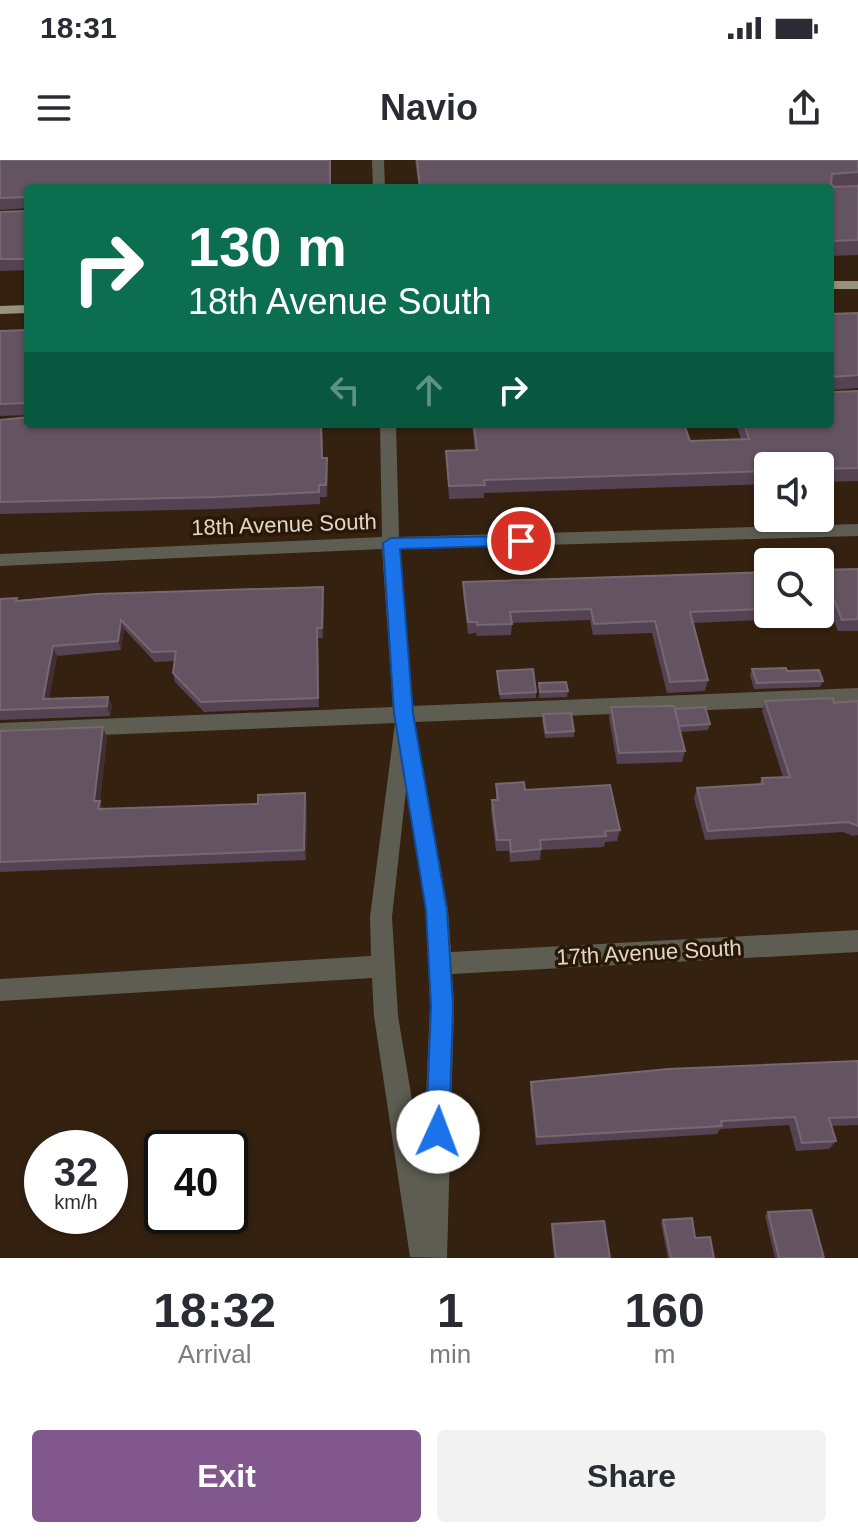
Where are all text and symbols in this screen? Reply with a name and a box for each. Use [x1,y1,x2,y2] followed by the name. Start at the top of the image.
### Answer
[40,11,117,44] text: 18:31
[32,86,76,130] icon: menu
[782,86,826,130] icon: share
[380,87,478,128] text: Navio
[188,215,347,278] text: 130 m
[56,216,160,320] icon: right
[188,281,492,322] text: 18th Avenue South
[323,368,367,412] icon: left
[407,368,451,412] icon: ahead
[491,368,535,412] icon: right
[754,452,834,628] map controls
[754,452,834,532] button: sound
[487,507,555,575] pin
[191,509,377,540] street label: 18th Avenue South
[499,519,543,563] icon: arrive
[754,548,834,628] button: search
[556,935,742,970] street label: 17th Avenue South
[396,1090,480,1174] position arrow
[144,1130,248,1234] speed limit sign: 40
[54,1150,98,1194] text: 32
[54,1191,98,1213] text: km/h
[153,1284,276,1337] text: 18:32
[437,1284,464,1337] text: 1
[625,1284,705,1337] text: 160
[178,1339,252,1369] text: Arrival
[429,1339,471,1369] text: min
[654,1339,675,1369] text: m
[32,1430,421,1522] button: Exit
[437,1430,826,1522] button: Share

